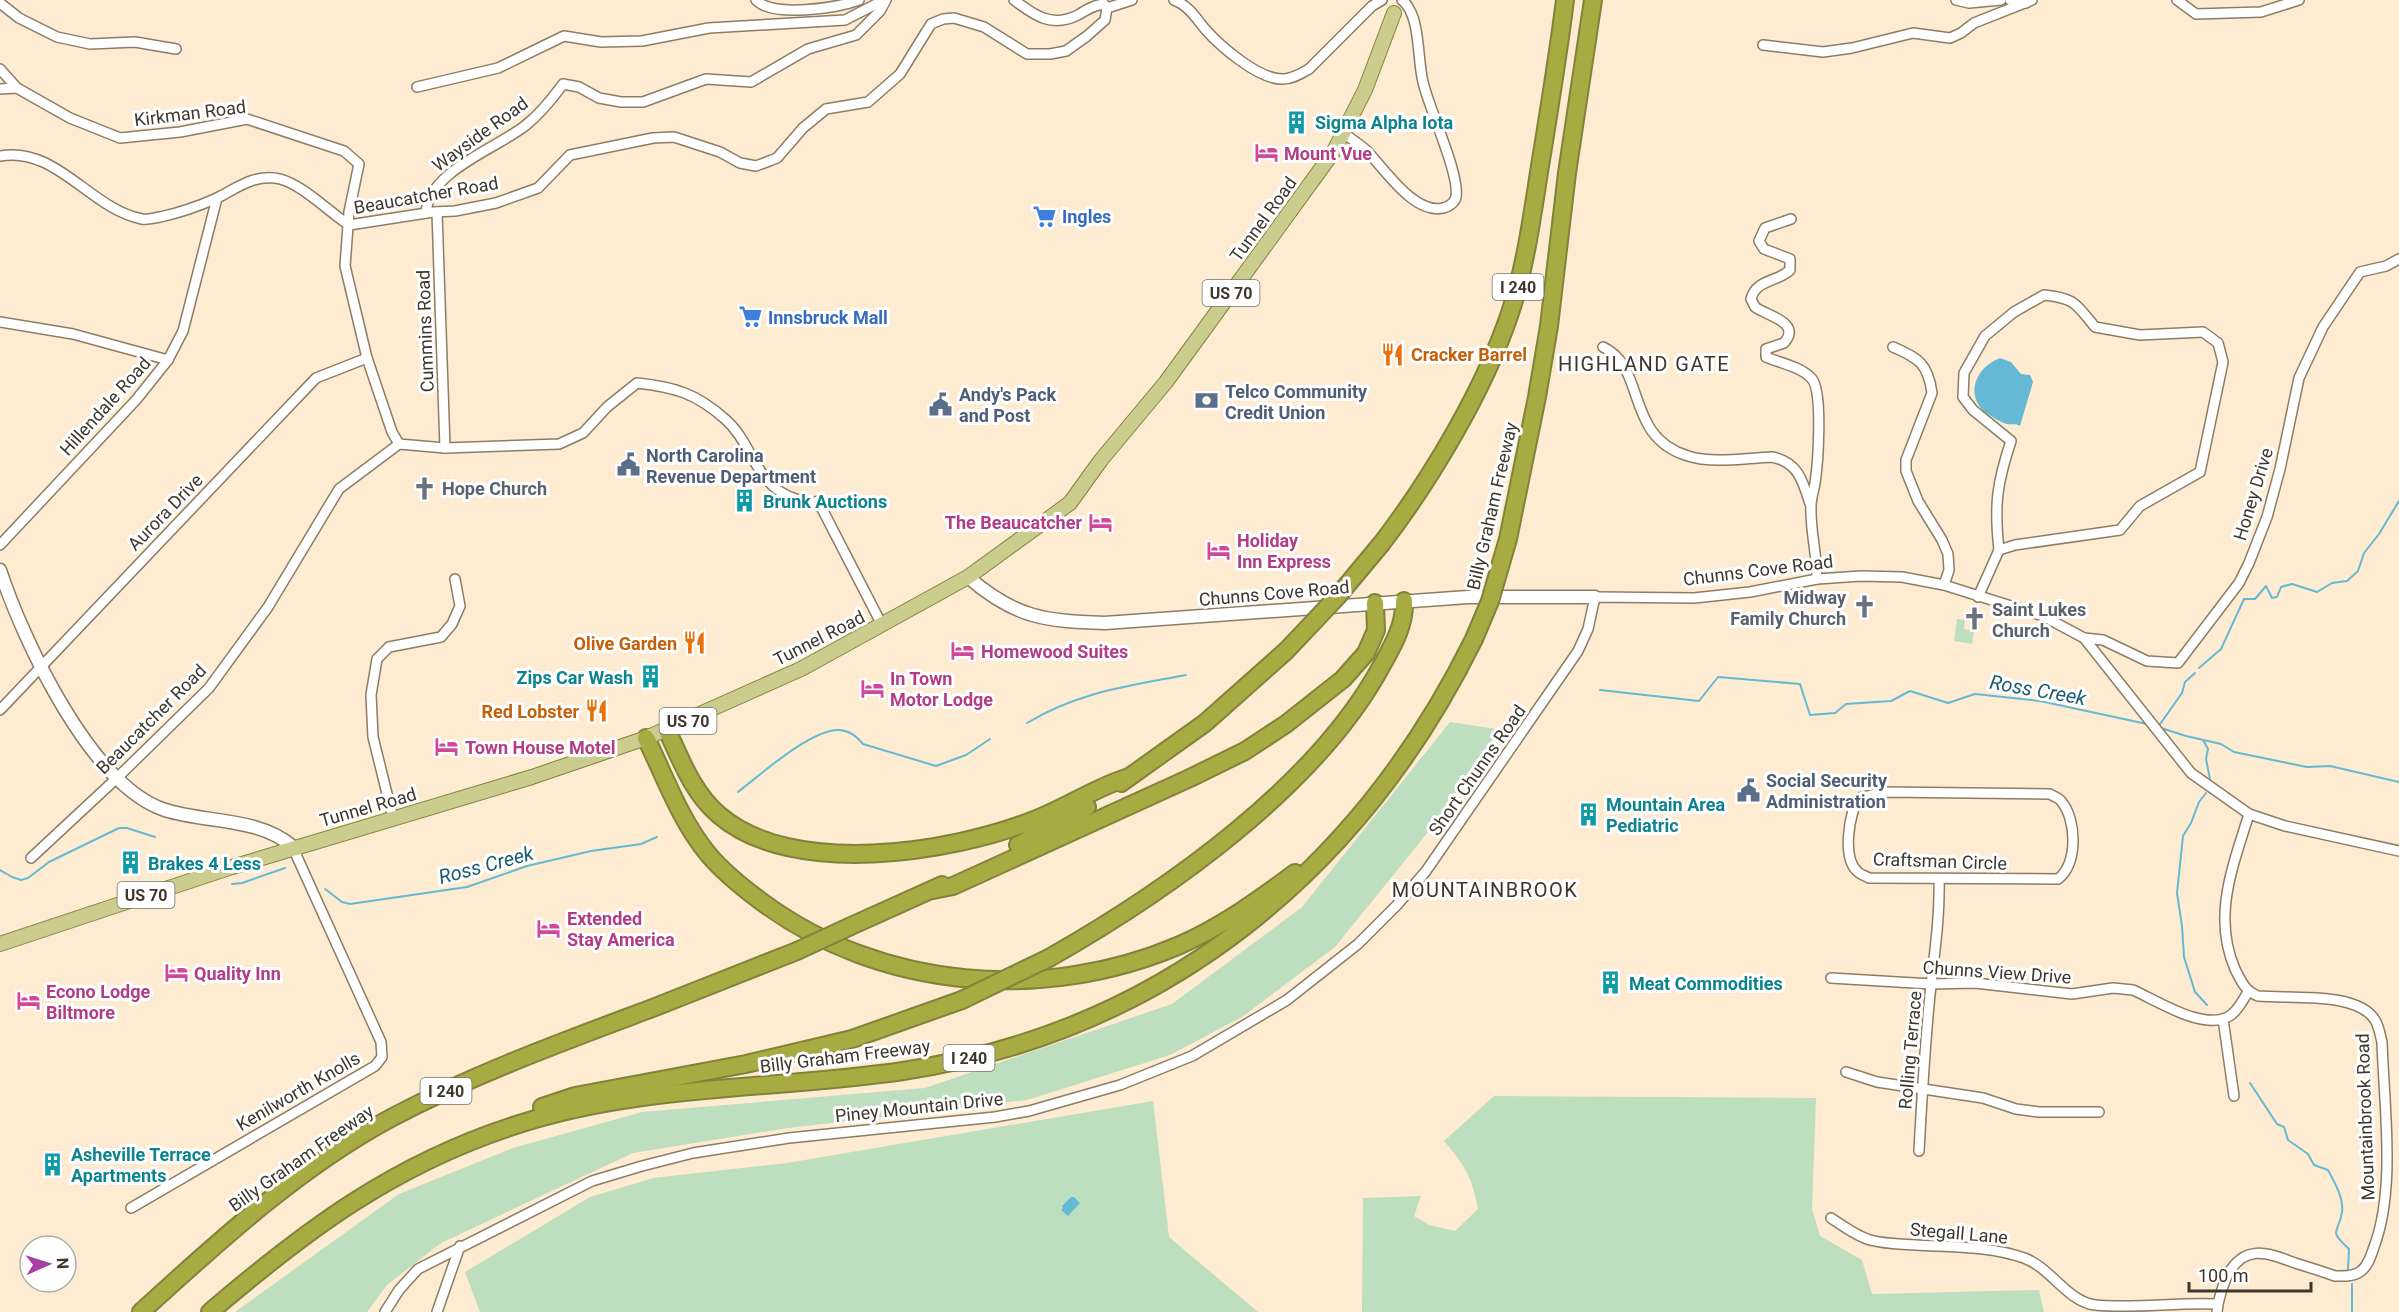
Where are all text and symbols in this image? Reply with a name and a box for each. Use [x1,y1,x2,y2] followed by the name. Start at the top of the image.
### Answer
[428,92,532,176] street label: Wayside Road
[133,96,247,130] street label: Kirkman Road
[1284,109,1310,135] building icon: Sigma Alpha Iota
[1315,112,1454,133] place label: Sigma Alpha Iota
[1253,140,1279,166] hotel icon: Mount Vue
[1284,143,1372,164] place label: Mount Vue
[352,172,500,218] street label: Beaucatcher Road
[1225,173,1301,265] street label: Tunnel Road
[1031,203,1057,229] supermarket icon: Ingles
[1062,206,1111,227] place label: Ingles
[412,269,438,393] street label: Cummins Road
[1492,274,1544,300] road number: I 240
[1202,280,1260,306] road number: US 70
[737,304,763,330] supermarket icon: Innsbruck Mall
[768,307,888,328] place label: Innsbruck Mall
[1380,341,1406,367] restaurant icon: Cracker Barrel
[1411,344,1527,365] place label: Cracker Barrel
[55,352,155,460] street label: Hillendale Road
[1558,352,1730,376] district label: HIGHLAND GATE
[1225,381,1368,423] place label: Telco Community Credit Union
[959,384,1057,426] place label: Andy's Pack and Post
[1194,388,1220,414] bank icon: Telco Community Credit Union
[928,391,954,417] public building icon: Andy's Pack and Post
[1462,420,1522,592] street label: Billy Graham Freeway
[646,445,816,487] place label: North Carolina Revenue Department
[2229,445,2277,543] street label: Honey Drive
[615,452,641,478] public building icon: North Carolina Revenue Department
[123,469,207,555] street label: Aurora Drive
[411,475,437,501] church icon: Hope Church
[442,478,547,499] place label: Hope Church
[732,488,758,514] building icon: Brunk Auctions
[763,491,887,512] place label: Brunk Auctions
[1087,509,1113,535] hotel icon: The Beaucatcher
[945,512,1082,533] place label: The Beaucatcher
[1237,530,1331,572] place label: Holiday Inn Express
[1206,537,1232,563] hotel icon: Holiday Inn Express
[1682,550,1834,590] street label: Chunns Cove Road
[1198,576,1350,610] street label: Chunns Cove Road
[1730,587,1847,629] place label: Midway Family Church
[1851,594,1877,620] church icon: Midway Family Church
[1992,599,2086,641] place label: Saint Lukes Church
[770,606,868,670] street label: Tunnel Road
[1961,606,1987,632] church icon: Saint Lukes Church
[682,630,708,656] restaurant icon: Olive Garden
[574,633,677,654] place label: Olive Garden
[950,638,976,664] hotel icon: Homewood Suites
[981,641,1128,662] place label: Homewood Suites
[92,660,210,778] street label: Beaucatcher Road
[638,664,664,690] building icon: Zips Car Wash
[517,667,633,688] place label: Zips Car Wash
[890,668,993,710] place label: In Town Motor Lodge
[1988,670,2089,710] water label: Ross Creek
[859,675,885,701] hotel icon: In Town Motor Lodge
[584,698,610,724] restaurant icon: Red Lobster
[481,701,579,722] place label: Red Lobster
[1424,701,1530,839] street label: Short Chunns Road
[660,708,716,734] road number: US 70
[434,734,460,760] hotel icon: Town House Motel
[465,737,615,758] place label: Town House Motel
[1766,770,1888,812] place label: Social Security Administration
[1735,777,1761,803] public building icon: Social Security Administration
[317,783,419,831] street label: Tunnel Road
[1606,794,1725,836] place label: Mountain Area Pediatric
[1575,801,1601,827] building icon: Mountain Area Pediatric
[436,841,537,889] water label: Ross Creek
[1873,848,2007,874] street label: Craftsman Circle
[117,850,143,876] building icon: Brakes 4 Less
[148,853,261,874] place label: Brakes 4 Less
[1392,878,1578,902] district label: MOUNTAINBROOK
[118,882,174,908] road number: US 70
[567,908,675,950] place label: Extended Stay America
[536,915,562,941] hotel icon: Extended Stay America
[1922,956,2072,988] street label: Chunns View Drive
[163,960,189,986] hotel icon: Quality Inn
[194,963,281,984] place label: Quality Inn
[1598,970,1624,996] building icon: Meat Commodities
[1629,973,1783,994] place label: Meat Commodities
[46,981,151,1023] place label: Econo Lodge Biltmore
[15,988,41,1014] hotel icon: Econo Lodge Biltmore
[1894,990,1926,1110] street label: Rolling Terrace
[2352,1033,2378,1201] street label: Mountainbrook Road
[759,1035,932,1077] street label: Billy Graham Freeway
[944,1045,994,1071] road number: I 240
[232,1047,364,1135] street label: Kenilworth Knolls
[420,1078,472,1104] road number: I 240
[834,1088,1004,1126] street label: Piney Mountain Drive
[225,1100,378,1216] street label: Billy Graham Freeway
[71,1144,211,1186] place label: Asheville Terrace Apartments
[40,1151,66,1177] building icon: Asheville Terrace Apartments
[1909,1218,2009,1248] street label: Stegall Lane
[18,1234,78,1294] north arrow
[2189,1255,2310,1293] scale bar
[53,1257,72,1269] text: N
[2198,1265,2249,1286] text: 100 m

